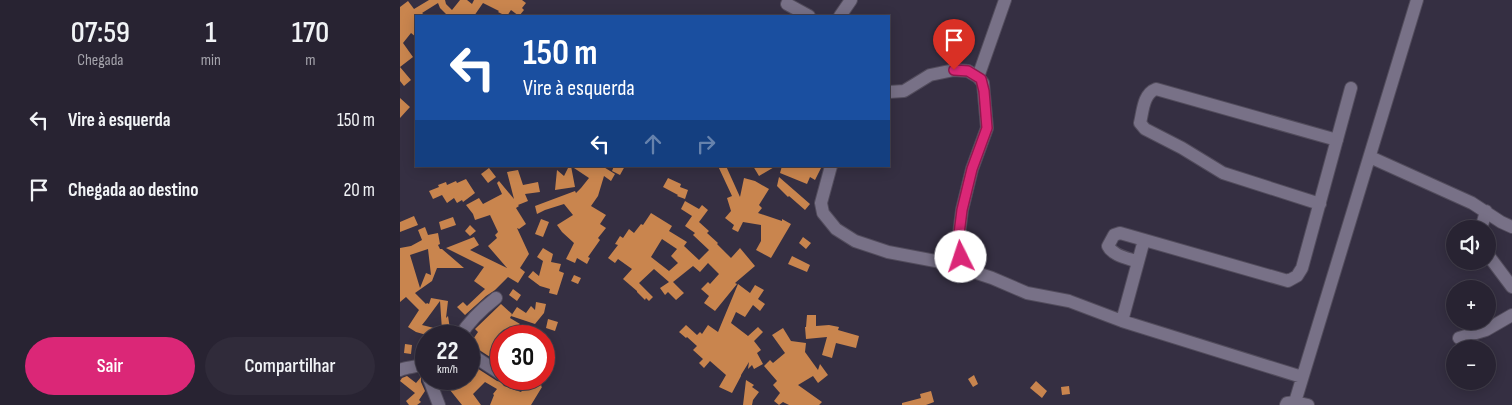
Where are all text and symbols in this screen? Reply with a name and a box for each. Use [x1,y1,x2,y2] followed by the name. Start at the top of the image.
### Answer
[71,15,130,51] text: 07:59
[205,15,216,51] text: 1
[292,15,329,51] text: 170
[933,19,975,70] pin
[940,26,968,54] icon: arrive
[523,32,597,75] text: 150 m
[440,35,505,100] icon: left
[77,51,123,70] text: Chegada
[201,51,221,70] text: min
[305,51,316,70] text: m
[523,75,635,102] text: Vire à esquerda
[25,106,53,134] icon: left
[68,109,170,132] text: Vire à esquerda
[337,109,375,132] text: 150 m
[586,130,614,158] icon: left
[639,130,667,158] icon: ahead
[692,130,720,158] icon: right
[25,176,53,204] icon: arrive
[68,179,198,202] text: Chegada ao destino
[343,179,375,202] text: 20 m
[1446,220,1496,390] map controls
[1446,220,1496,270] button: sound
[934,230,986,282] position arrow
[1446,280,1496,330] button: +
[490,325,555,390] speed limit sign: 30
[437,336,458,367] text: 22
[25,337,195,395] button: Sair
[205,337,375,395] button: Compartilhar
[1446,340,1496,390] button: −
[437,362,458,377] text: km/h

